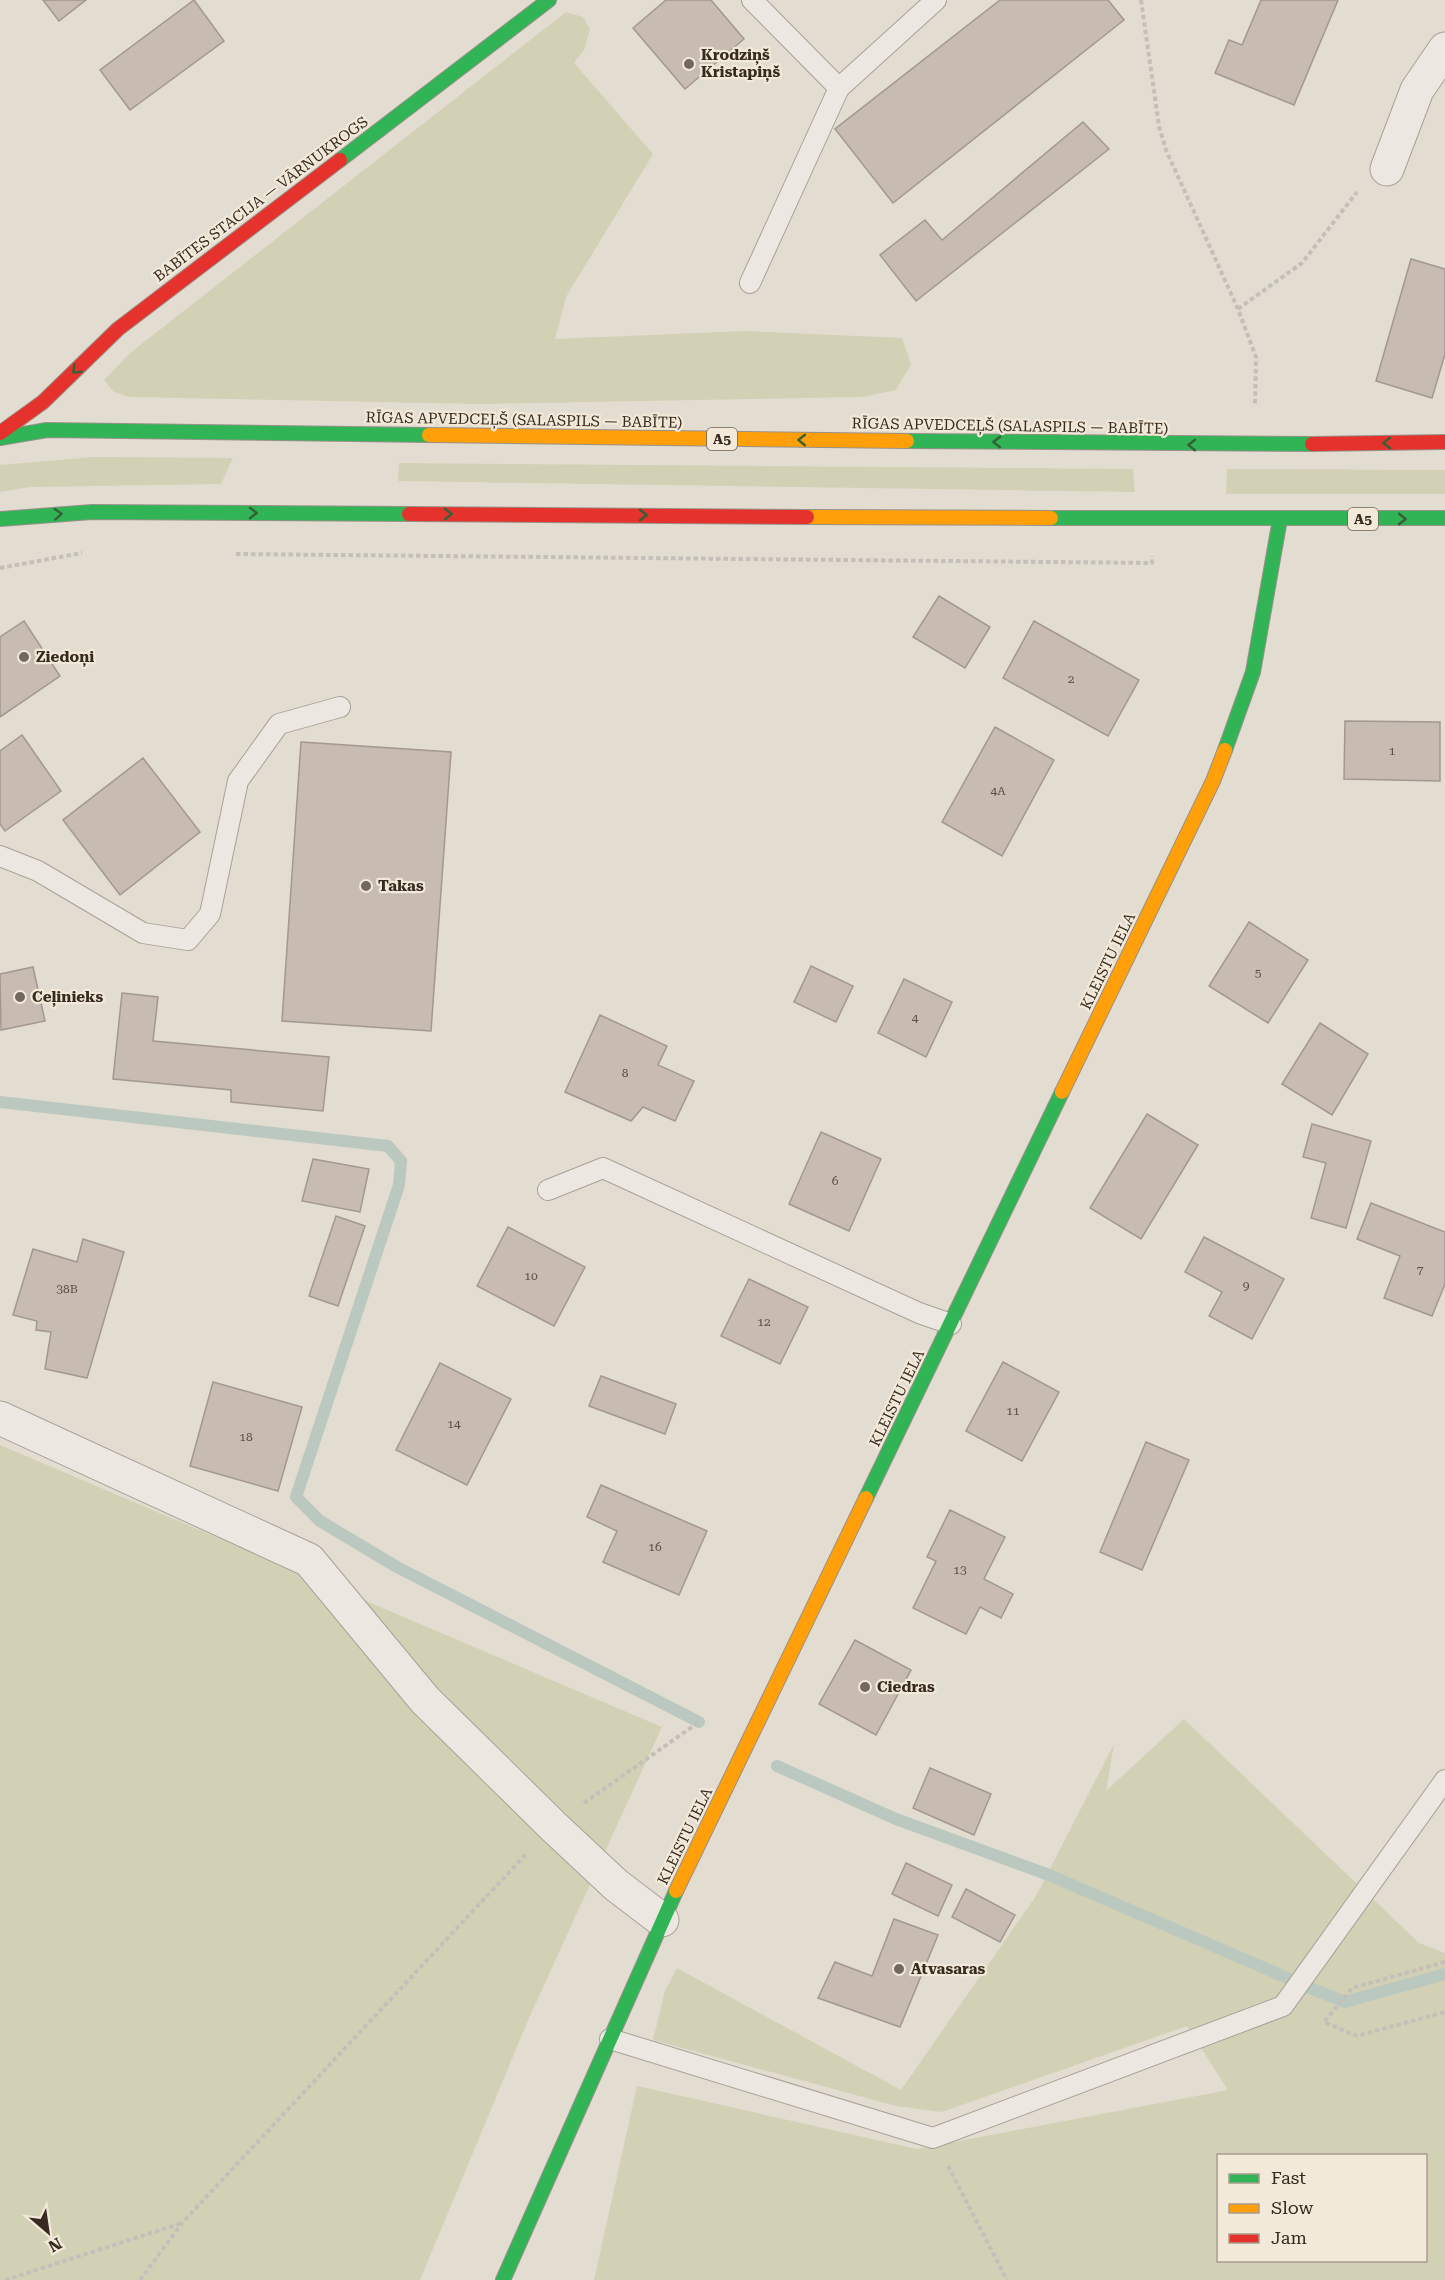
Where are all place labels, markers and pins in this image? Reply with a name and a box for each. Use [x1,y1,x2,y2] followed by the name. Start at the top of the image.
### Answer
[701,46,780,82] place label: Krodziņš Kristapiņš
[682,57,696,71] marker: Krodziņš Kristapiņš
[36,648,94,667] place label: Ziedoņi
[17,650,31,664] marker: Ziedoņi
[378,877,424,895] place label: Takas
[359,879,373,893] marker: Takas
[32,988,103,1007] place label: Ceļinieks
[13,990,27,1004] marker: Ceļinieks
[877,1678,935,1696] place label: Ciedras
[858,1680,872,1694] marker: Ciedras
[911,1960,986,1978] place label: Atvasaras
[892,1962,906,1976] marker: Atvasaras

